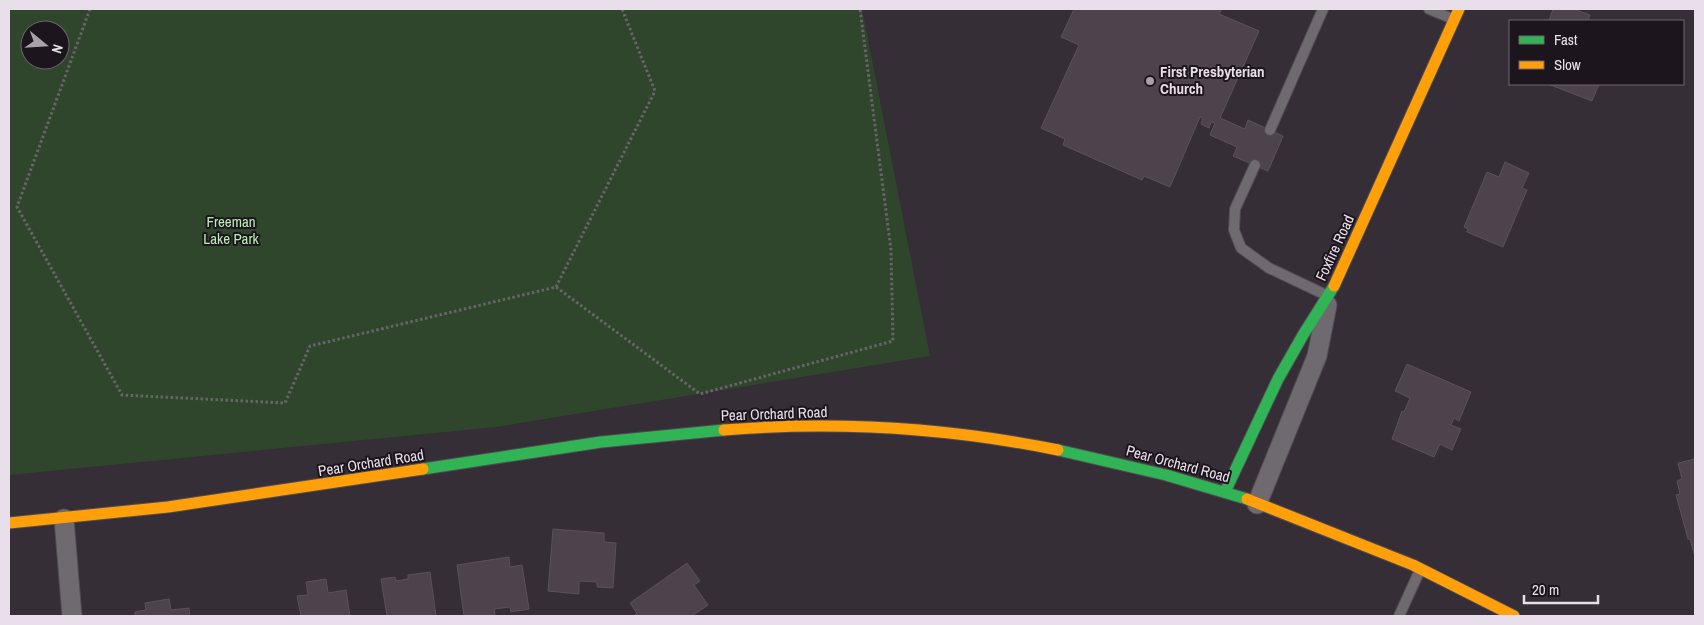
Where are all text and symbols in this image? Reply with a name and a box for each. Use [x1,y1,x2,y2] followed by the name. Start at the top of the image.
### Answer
[20,20,70,70] north arrow
[1509,20,1684,85] legend
[1554,29,1578,50] text: Fast
[48,42,67,56] text: N
[1554,54,1581,75] text: Slow
[1160,61,1265,99] place label: First Presbyterian Church
[1144,75,1156,87] marker: First Presbyterian Church
[203,211,260,249] park label: Freeman Lake Park
[1310,211,1359,284] street label: Foxfire Road
[720,401,828,426] street label: Pear Orchard Road
[1124,440,1232,487] street label: Pear Orchard Road
[317,444,425,481] street label: Pear Orchard Road
[1524,572,1598,604] scale bar
[1532,579,1559,600] text: 20 m

